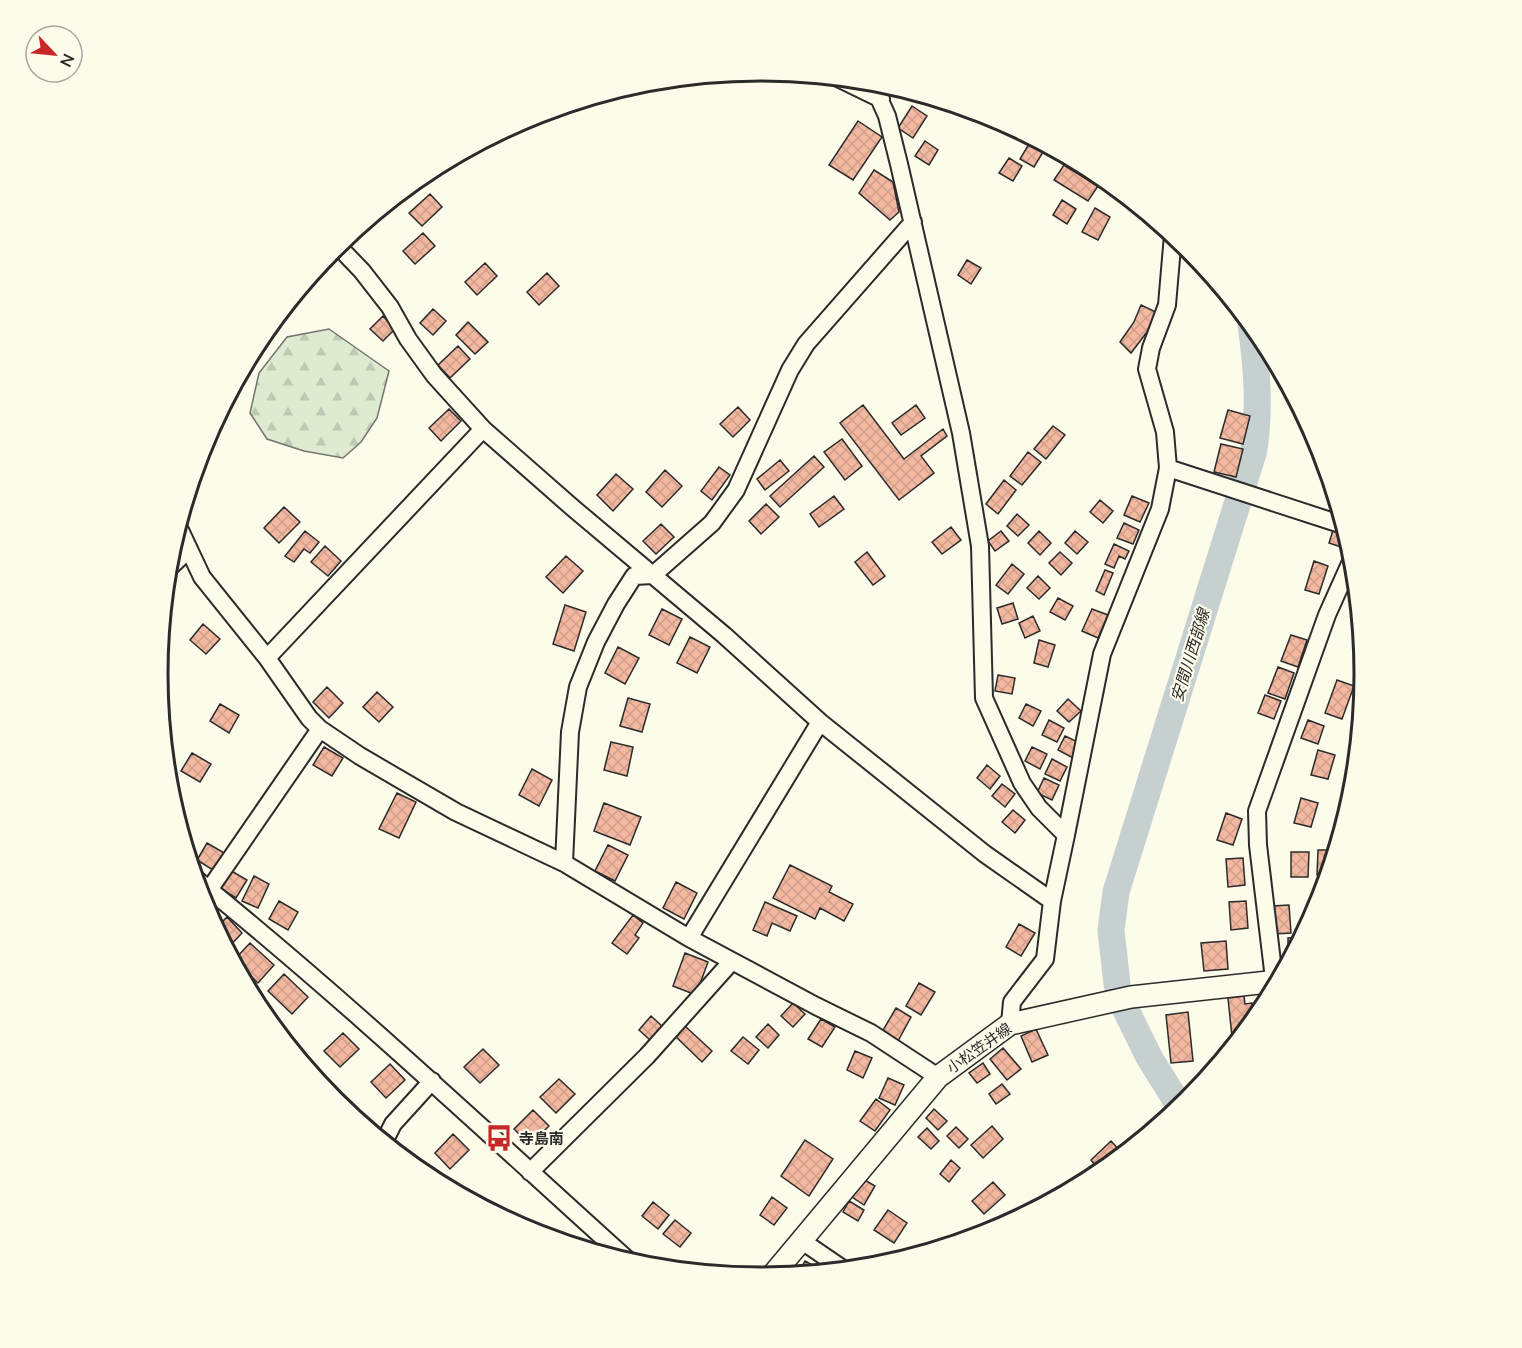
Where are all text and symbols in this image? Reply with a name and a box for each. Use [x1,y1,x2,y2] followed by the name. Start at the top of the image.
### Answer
[24,24,84,84] north arrow
[56,51,79,70] text: N
[1166,604,1214,704] water label: 安間川西部線
[943,1019,1015,1077] street label: 小松笠井線
[484,1123,514,1153] bus stop icon: 寺島南
[519,1129,564,1148] place label: 寺島南

